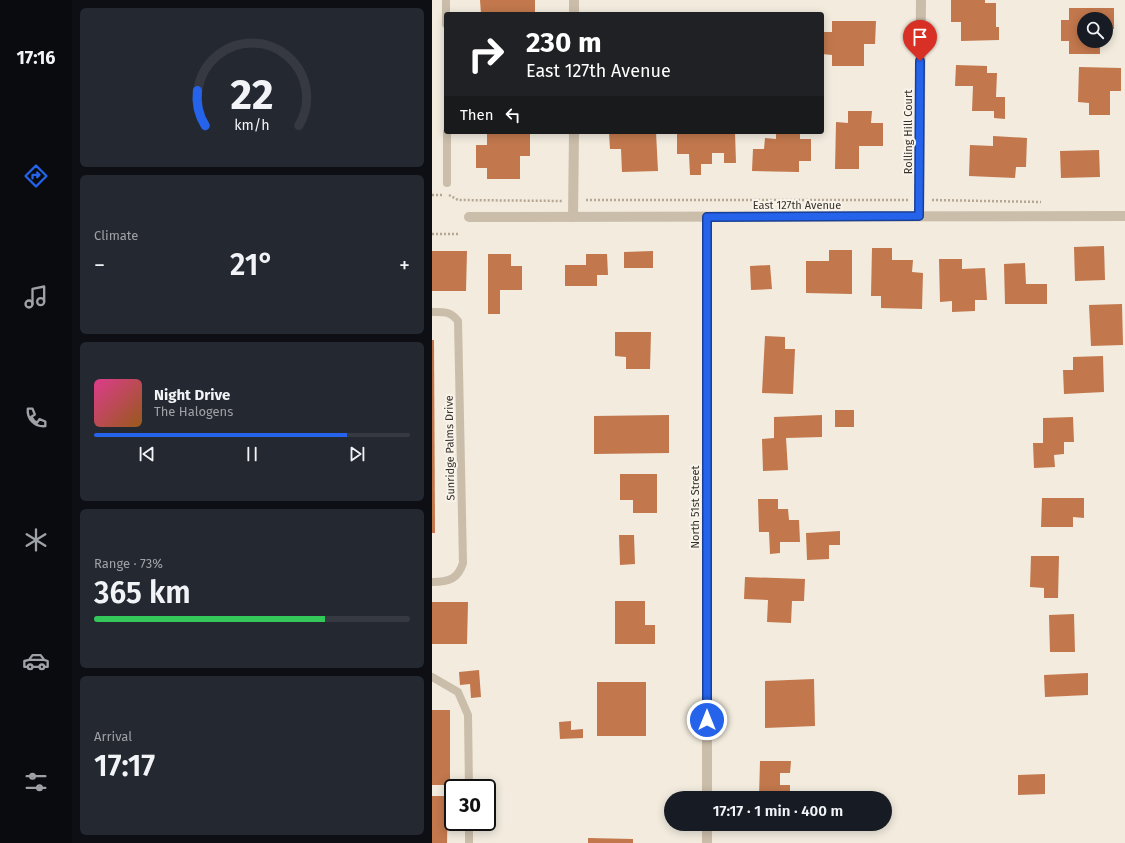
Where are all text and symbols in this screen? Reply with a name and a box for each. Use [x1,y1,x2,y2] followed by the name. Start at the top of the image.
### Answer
[1077,12,1113,48] map controls
[1077,12,1113,48] button: search
[903,20,937,61] pin
[526,26,602,59] text: 230 m
[909,26,931,48] icon: arrive
[460,28,512,80] icon: right
[17,47,56,69] text: 17:16
[526,60,671,82] text: East 127th Avenue
[230,69,274,119] text: 22
[902,90,915,174] street label: Rolling Hill Court
[502,104,524,126] icon: left
[460,106,494,124] text: Then
[234,116,270,133] text: km/h
[22,162,50,190] icon: directions
[753,199,841,212] street label: East 127th Avenue
[94,228,138,243] text: Climate
[230,247,274,283] text: 21°
[94,252,105,279] text: −
[399,252,410,279] text: +
[22,283,50,311] icon: music
[154,386,230,404] text: Night Drive
[443,395,457,501] street label: Sunridge Palms Drive
[22,404,50,432] icon: phone
[154,404,233,419] text: The Halogens
[136,443,158,465] icon: previous
[241,443,263,465] icon: pause
[346,443,368,465] icon: next
[689,465,702,549] street label: North 51st Street
[22,526,50,554] icon: climate
[94,556,163,571] text: Range · 73%
[94,575,191,611] text: 365 km
[22,647,50,675] icon: car
[686,699,728,741] position arrow
[94,729,132,744] text: Arrival
[94,748,155,784] text: 17:17
[22,768,50,796] icon: filters
[444,779,496,831] speed limit sign: 30
[713,802,843,820] text: 17:17 · 1 min · 400 m

